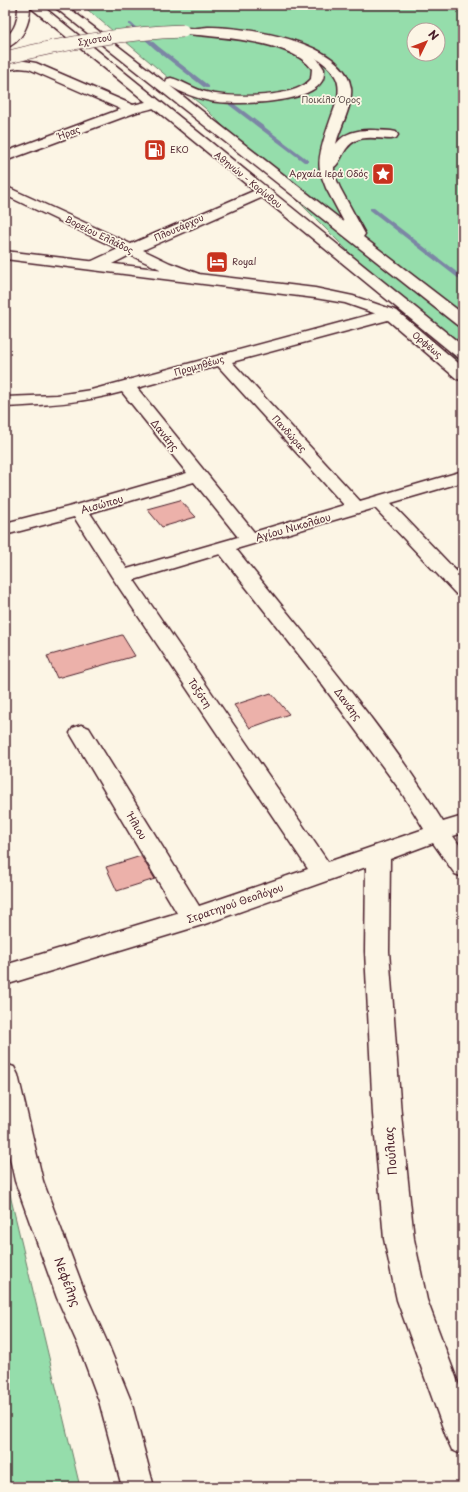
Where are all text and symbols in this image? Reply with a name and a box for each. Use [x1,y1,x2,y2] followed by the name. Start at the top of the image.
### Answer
[406,22,446,62] north arrow
[424,26,443,44] text: N
[77,29,113,49] street label: Σχιστού
[301,92,361,106] park label: Ποικίλο Όρος
[54,121,82,143] street label: Ήρας
[142,137,168,163] fuel station icon: EKO
[170,142,189,156] place label: EKO
[212,147,286,211] street label: Αθηνών - Κορίνθου
[370,161,396,187] place icon: Αρχαία Ιερά Οδός
[289,166,368,180] place label: Αρχαία Ιερά Οδός
[152,210,206,244] street label: Πλουτάρχου
[63,211,136,257] street label: Βορείου Ελλάδος
[204,249,230,275] hotel icon: Royal
[232,254,256,268] place label: Royal
[410,327,446,361] street label: Ορφέως
[172,351,226,379] street label: Προμηθέως
[269,412,310,455] street label: Πανδώρας
[148,416,183,454] street label: Δανάης
[79,490,125,517] street label: Αισώπου
[253,509,333,544] street label: Αγίου Νικολάου
[185,675,216,711] street label: Τοξότη
[331,684,366,723] street label: Δανάης
[123,808,151,842] street label: Ήλιου
[184,879,285,926] street label: Στρατηγού Θεολόγου
[379,1126,401,1176] street label: Πούλιας
[50,1254,86,1309] street label: Νεφέλης

